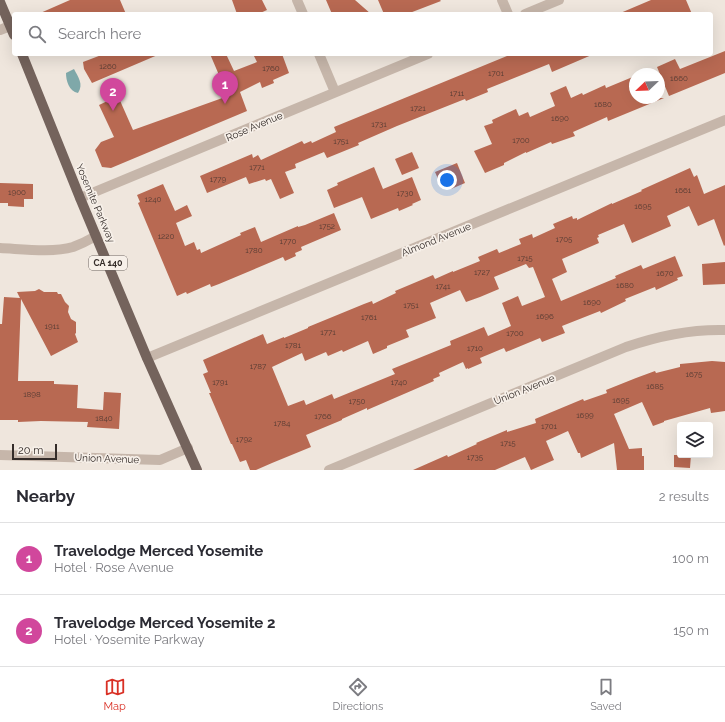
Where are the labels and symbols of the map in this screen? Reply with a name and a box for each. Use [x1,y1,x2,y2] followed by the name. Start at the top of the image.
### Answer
[99,61,117,71] house number: 1260
[262,63,280,73] house number: 1760
[488,68,505,78] house number: 1701
[629,68,665,104] north arrow
[212,71,238,104] pin: 1
[670,73,688,83] house number: 1660
[100,78,126,111] pin: 2
[450,88,465,98] house number: 1711
[594,99,612,109] house number: 1680
[410,103,426,113] house number: 1721
[224,110,284,143] street label: Rose Avenue
[551,113,569,123] house number: 1690
[371,119,387,129] house number: 1731
[512,135,530,145] house number: 1700
[333,136,349,146] house number: 1751
[74,162,117,245] street label: Yosemite Parkway
[249,162,265,172] house number: 1771
[437,170,457,190] your location
[210,174,227,184] house number: 1779
[675,185,692,195] house number: 1661
[8,187,26,197] house number: 1900
[397,188,414,198] house number: 1730
[145,194,162,204] house number: 1240
[634,201,652,211] house number: 1695
[400,220,473,258] street label: Almond Avenue
[319,221,335,231] house number: 1752
[158,231,174,241] house number: 1220
[556,234,573,244] house number: 1705
[280,236,297,246] house number: 1770
[245,245,263,255] house number: 1780
[517,253,533,263] house number: 1715
[89,256,127,270] road number: CA 140
[474,267,491,277] house number: 1727
[656,268,674,278] house number: 1670
[616,280,634,290] house number: 1680
[435,281,451,291] house number: 1741
[583,297,601,307] house number: 1690
[403,300,419,310] house number: 1751
[536,311,554,321] house number: 1696
[361,312,378,322] house number: 1761
[45,321,60,331] house number: 1911
[320,327,336,337] house number: 1771
[506,328,524,338] house number: 1700
[285,340,301,350] house number: 1781
[467,343,483,353] house number: 1710
[250,361,267,371] house number: 1787
[686,369,703,379] house number: 1675
[492,372,556,407] street label: Union Avenue
[212,377,228,387] house number: 1791
[391,377,407,387] house number: 1740
[646,381,664,391] house number: 1685
[23,389,41,399] house number: 1898
[612,395,630,405] house number: 1695
[349,396,365,406] house number: 1750
[576,410,594,420] house number: 1699
[314,411,332,421] house number: 1766
[95,413,113,423] house number: 1840
[274,418,291,428] house number: 1784
[541,421,558,431] house number: 1701
[236,434,252,444] house number: 1792
[500,438,516,448] house number: 1715
[12,442,57,461] scale bar
[74,452,140,465] street label: Union Avenue
[467,452,484,462] house number: 1735

